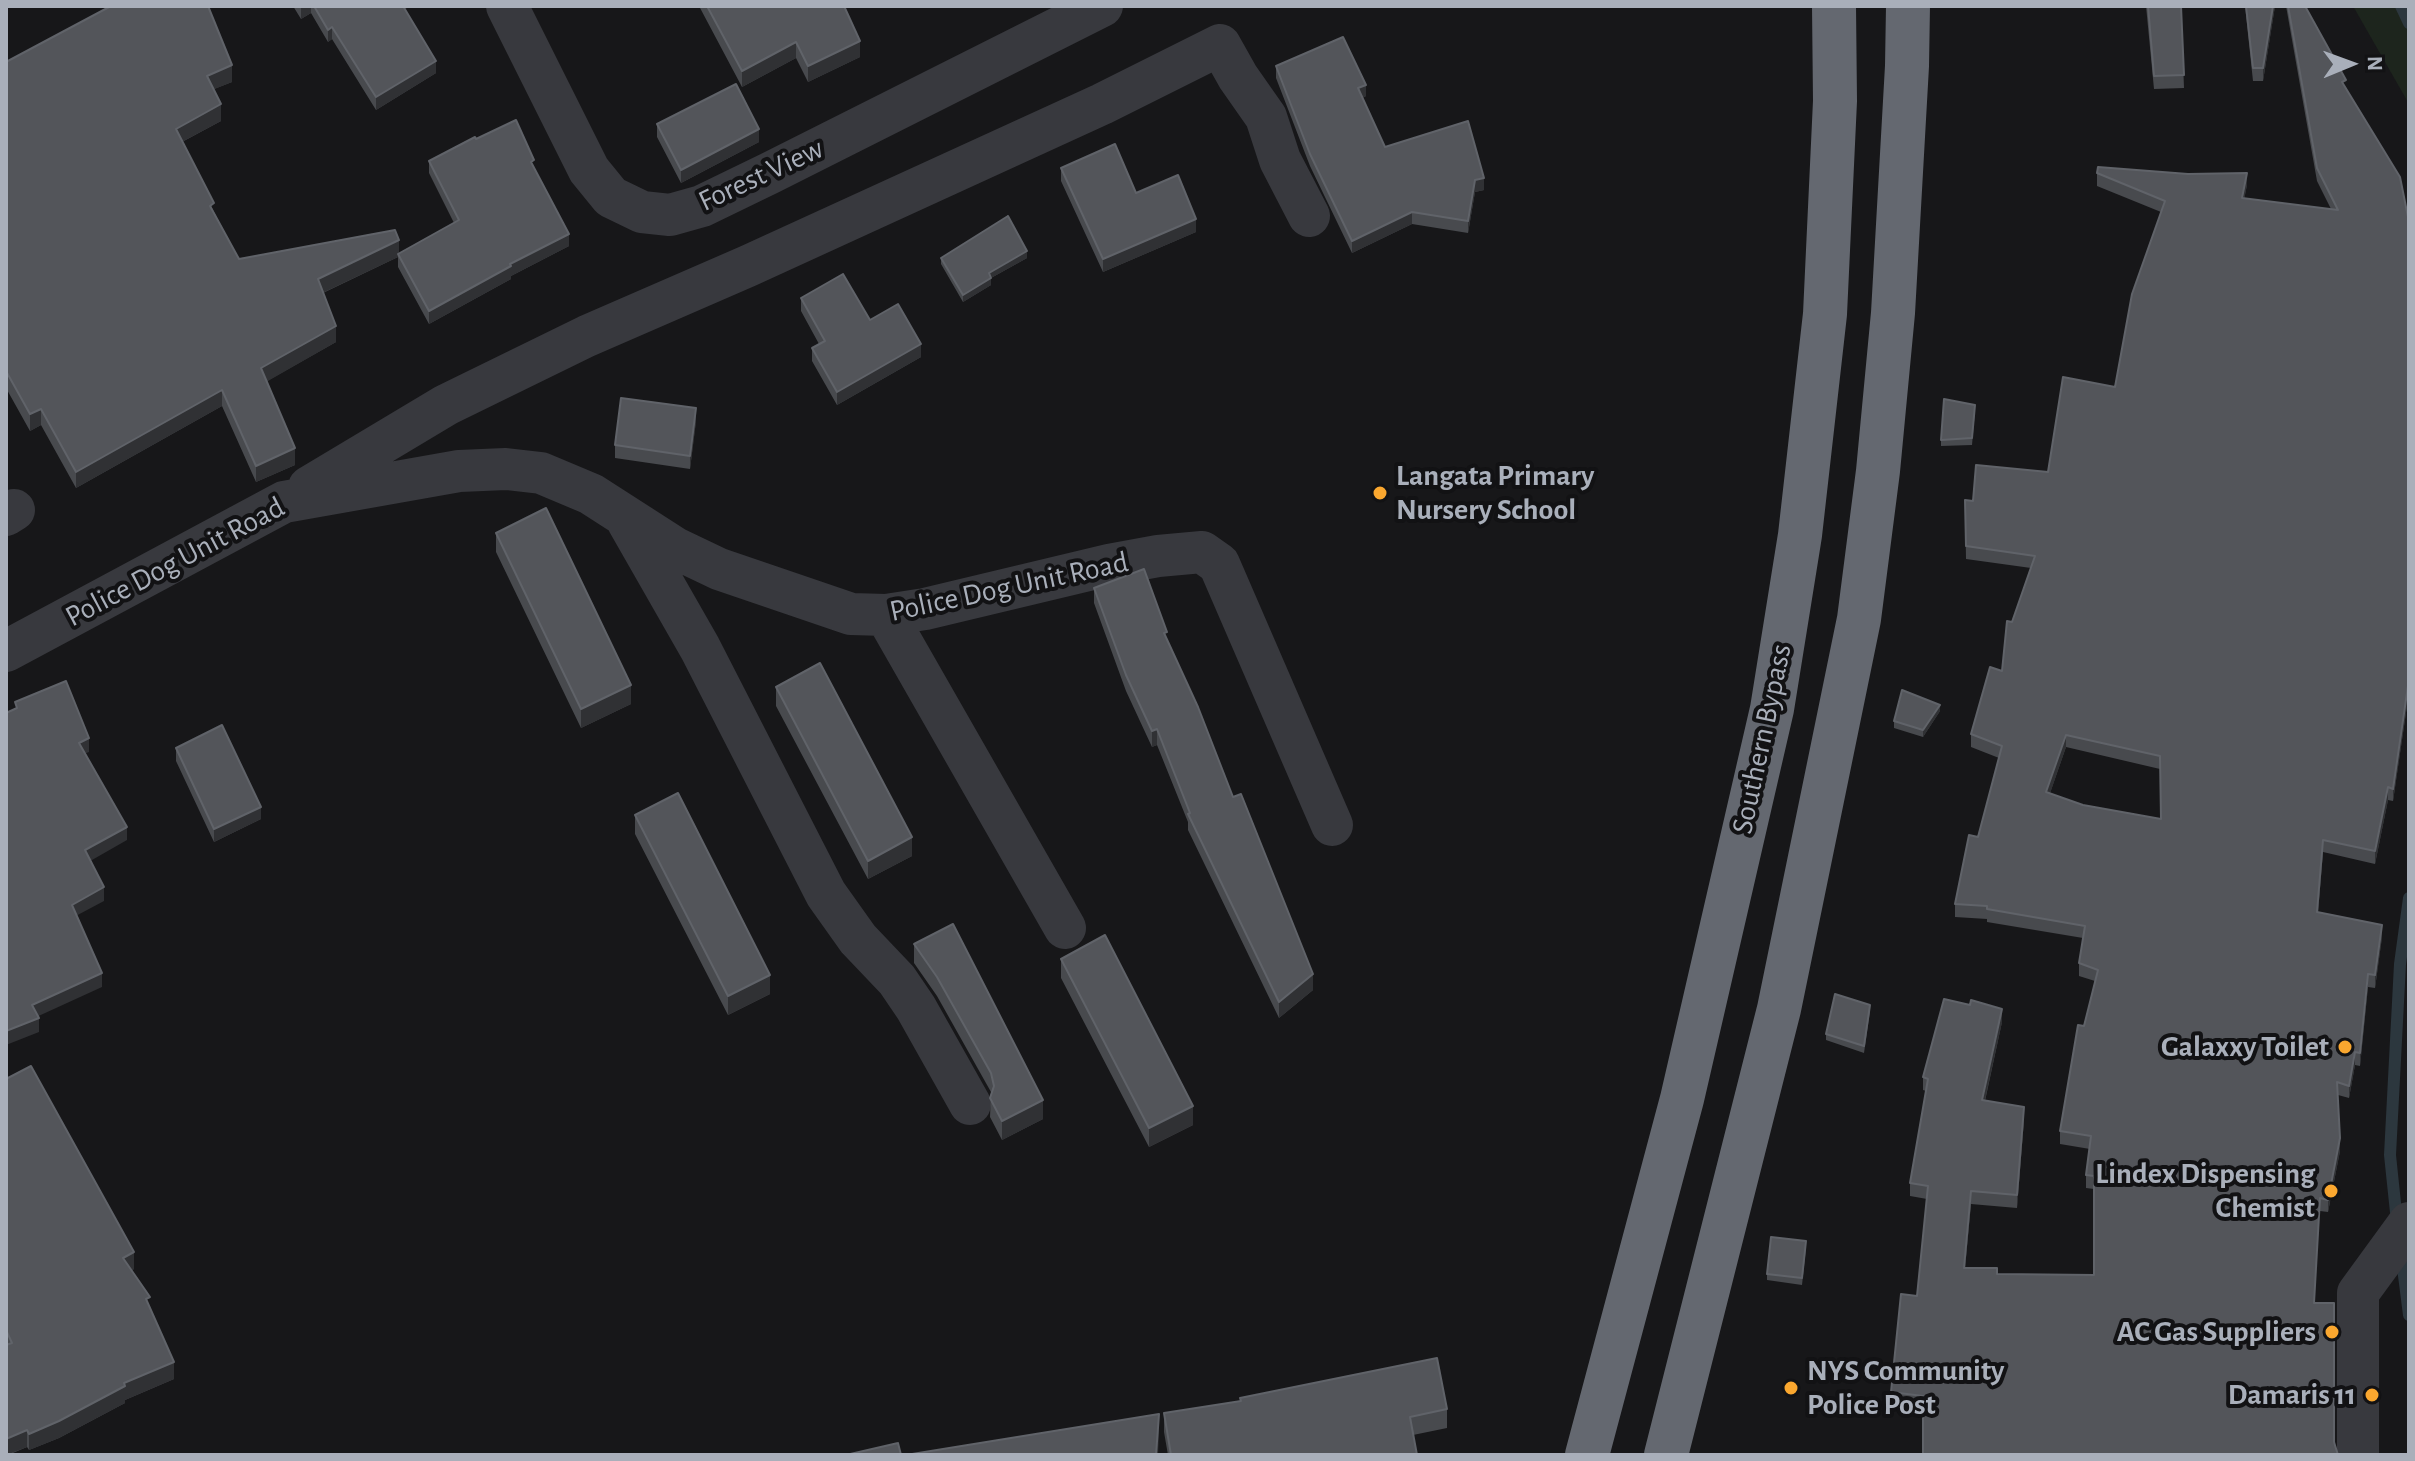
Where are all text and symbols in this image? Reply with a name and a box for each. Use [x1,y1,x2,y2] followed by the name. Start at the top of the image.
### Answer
[2311,24,2391,104] north arrow
[2364,56,2386,71] text: N
[693,130,829,220] street label: Forest View
[1396,458,1594,528] place label: Langata Primary Nursery School
[1371,484,1389,502] marker: Langata Primary Nursery School
[59,489,291,635] street label: Police Dog Unit Road
[886,544,1132,630] street label: Police Dog Unit Road
[1724,641,1800,837] street label: Southern Bypass
[2161,1029,2329,1065] place label: Galaxxy Toilet
[2336,1038,2354,1056] marker: Galaxxy Toilet
[2095,1156,2315,1226] place label: Lindex Dispensing Chemist
[2322,1182,2340,1200] marker: Lindex Dispensing Chemist
[2117,1314,2316,1350] place label: AC Gas Suppliers
[2323,1323,2341,1341] marker: AC Gas Suppliers
[1807,1353,2004,1424] place label: NYS Community Police Post
[2228,1377,2356,1413] place label: Damaris 11
[1782,1379,1800,1397] marker: NYS Community Police Post
[2363,1386,2381,1404] marker: Damaris 11

